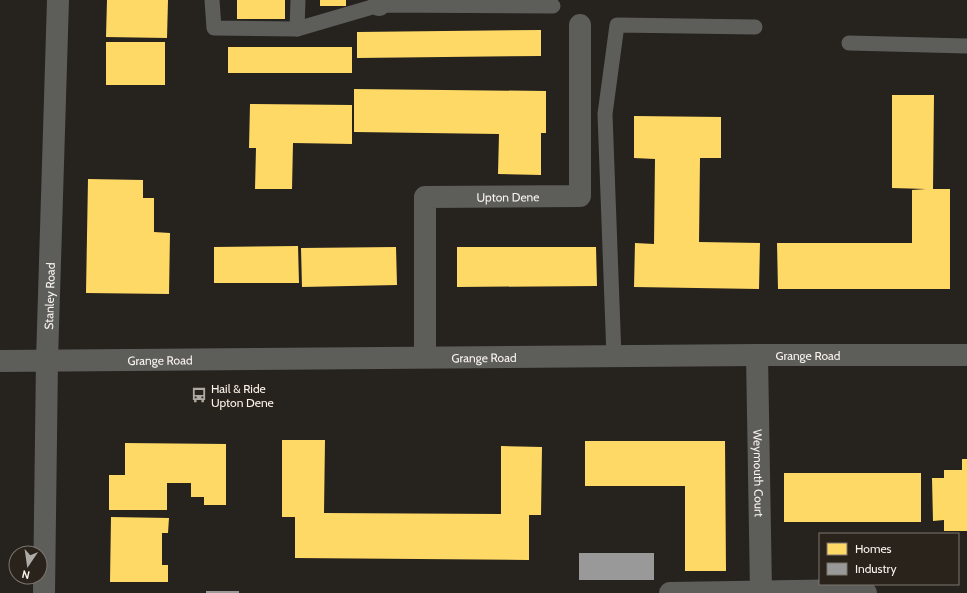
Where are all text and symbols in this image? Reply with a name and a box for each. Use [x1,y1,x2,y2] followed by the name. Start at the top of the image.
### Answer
[477,189,539,204] street label: Upton Dene
[40,262,57,330] street label: Stanley Road
[775,348,841,363] street label: Grange Road
[451,349,517,365] street label: Grange Road
[127,352,193,367] street label: Grange Road
[211,381,274,410] place label: Hail & Ride Upton Dene
[190,386,208,404] bus stop icon: Hail & Ride Upton Dene
[751,429,767,517] street label: Weymouth Court
[819,533,959,585] legend
[855,541,892,556] text: Homes
[8,545,48,585] north arrow
[855,561,896,576] text: Industry
[20,567,31,582] text: N

